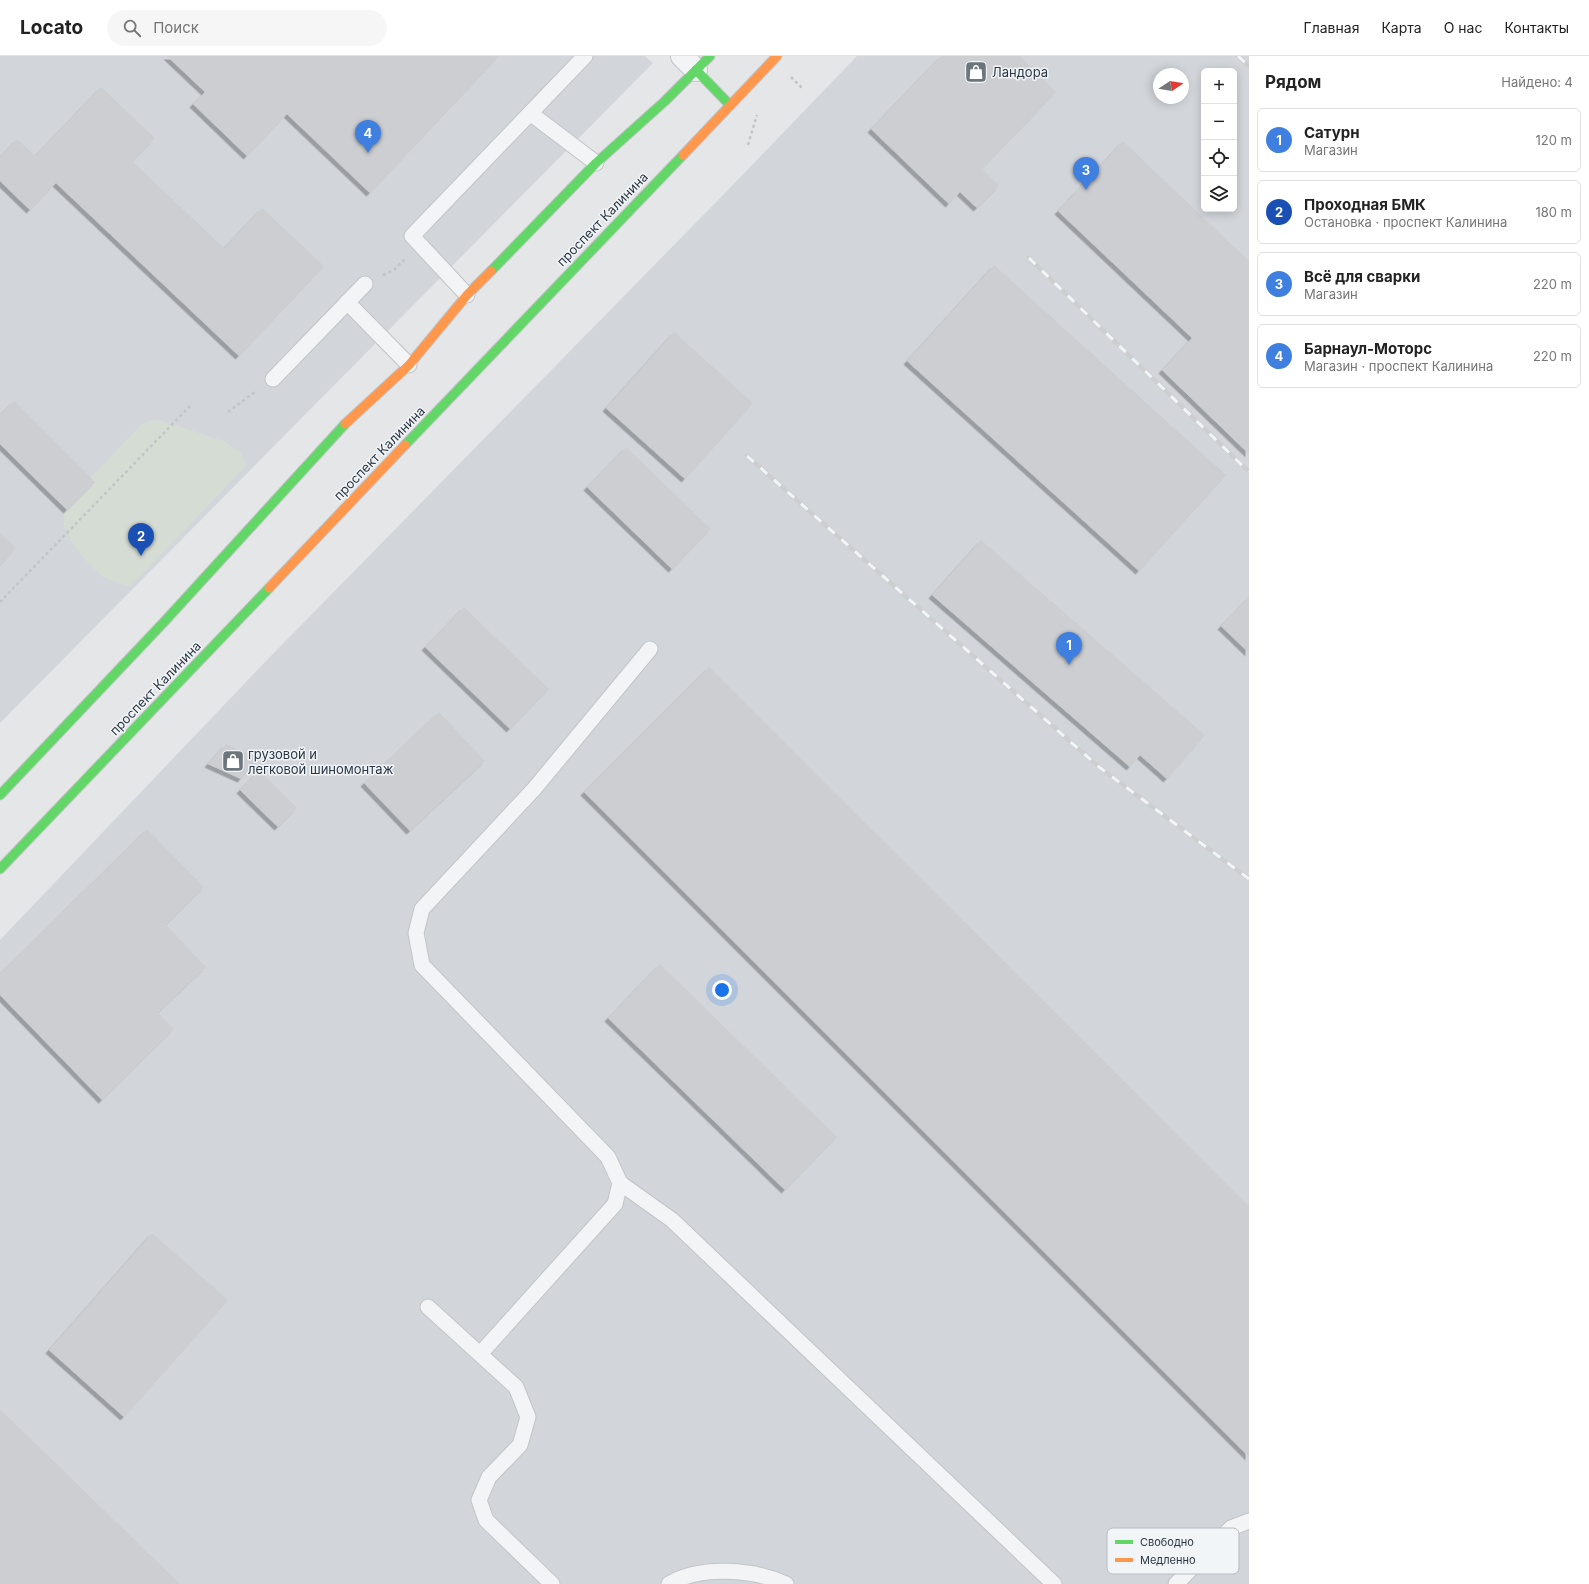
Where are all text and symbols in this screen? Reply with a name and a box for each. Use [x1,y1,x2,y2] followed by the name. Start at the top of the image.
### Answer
[107,10,387,46] search box
[20,16,83,39] text: Locato
[121,17,143,39] icon: search
[153,18,199,37] text: Поиск
[1304,19,1359,36] text: Главная
[1381,19,1422,36] text: Карта
[1444,19,1482,36] text: О нас
[1504,19,1569,36] text: Контакты
[963,59,989,85] shop icon: Ландора
[992,64,1048,80] place label: Ландора
[1153,68,1189,104] north arrow
[1201,68,1237,212] map controls
[1201,68,1237,104] button: +
[1265,72,1321,92] text: Рядом
[1501,74,1573,90] text: Найдено: 4
[1201,104,1237,140] button: −
[355,120,381,153] pin: 4
[1304,123,1360,142] text: Сатурн
[1276,132,1282,148] text: 1
[1536,132,1572,148] text: 120 m
[1201,140,1237,176] button: locate
[1304,142,1358,158] text: Магазин
[1073,157,1099,190] pin: 3
[553,169,651,269] street label: проспект Калинина
[1201,176,1237,212] button: layers
[1304,195,1426,214] text: Проходная БМК
[1275,204,1283,220] text: 2
[1535,204,1572,220] text: 180 m
[1304,214,1507,230] text: Остановка · проспект Калинина
[1304,267,1420,286] text: Всё для сварки
[1275,276,1283,292] text: 3
[1533,276,1572,292] text: 220 m
[1304,286,1358,302] text: Магазин
[1304,339,1432,358] text: Барнаул-Моторс
[1275,348,1283,364] text: 4
[1533,348,1572,364] text: 220 m
[1304,358,1493,374] text: Магазин · проспект Калинина
[330,403,428,503] street label: проспект Калинина
[128,523,154,556] pin: 2
[1056,632,1082,665] pin: 1
[106,638,204,738] street label: проспект Калинина
[248,746,394,777] place label: грузовой и легковой шиномонтаж
[220,748,246,774] shop icon: грузовой и легковой шиномонтаж
[712,980,732,1000] your location
[1107,1528,1239,1574] legend
[1140,1535,1194,1549] text: Свободно
[1140,1553,1196,1567] text: Медленно

